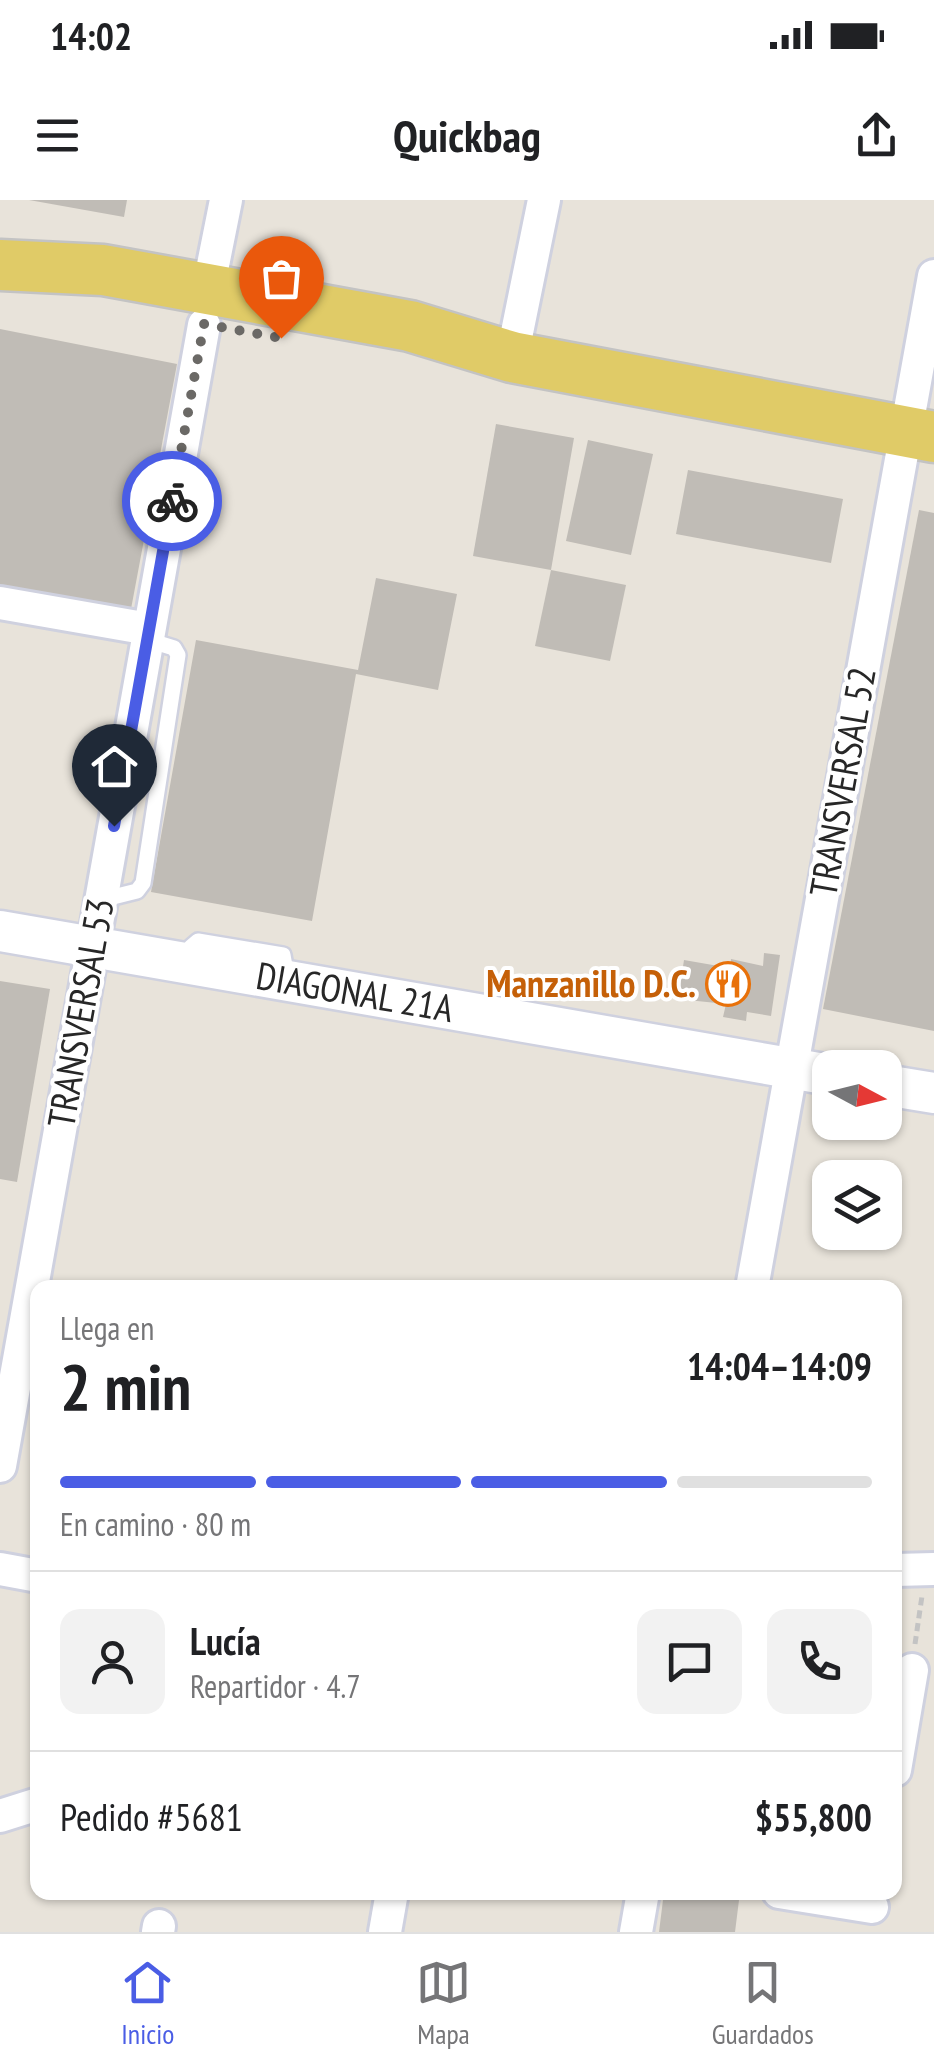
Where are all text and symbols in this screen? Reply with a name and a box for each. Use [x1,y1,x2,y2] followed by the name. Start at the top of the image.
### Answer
[50,11,132,60] text: 14:02
[393,106,541,164] text: Quickbag
[30,108,85,163] icon: menu
[849,108,904,163] icon: share
[239,236,324,339] pin
[254,251,309,306] icon: bag
[122,451,222,551] courier
[145,474,200,529] icon: bike
[797,663,886,900] street label: TRANSVERSAL 52
[72,724,157,827] pin
[87,739,142,794] icon: home
[35,894,124,1131] street label: TRANSVERSAL 53
[253,950,457,1032] street label: DIAGONAL 21A
[486,958,696,1007] place label: Manzanillo D.C.
[705,961,751,1007] restaurant icon: Manzanillo D.C.
[812,1050,902,1140] north arrow
[812,1050,902,1250] map controls
[812,1160,902,1250] button: layers
[60,1307,154,1349] text: Llega en
[687,1341,872,1390] text: 14:04–14:09
[60,1344,191,1428] text: 2 min
[60,1503,251,1545] text: En camino · 80 m
[60,1609,165,1714] button: person
[637,1609,742,1714] button: chat
[767,1609,872,1714] button: phone
[190,1616,261,1665] text: Lucía
[190,1665,361,1707] text: Repartidor · 4.7
[60,1792,243,1841] text: Pedido #5681
[755,1792,872,1841] text: $55,800
[120,1955,175,2052] tab: Inicio
[416,1955,471,2052] tab: Mapa
[712,1955,814,2052] tab: Guardados

